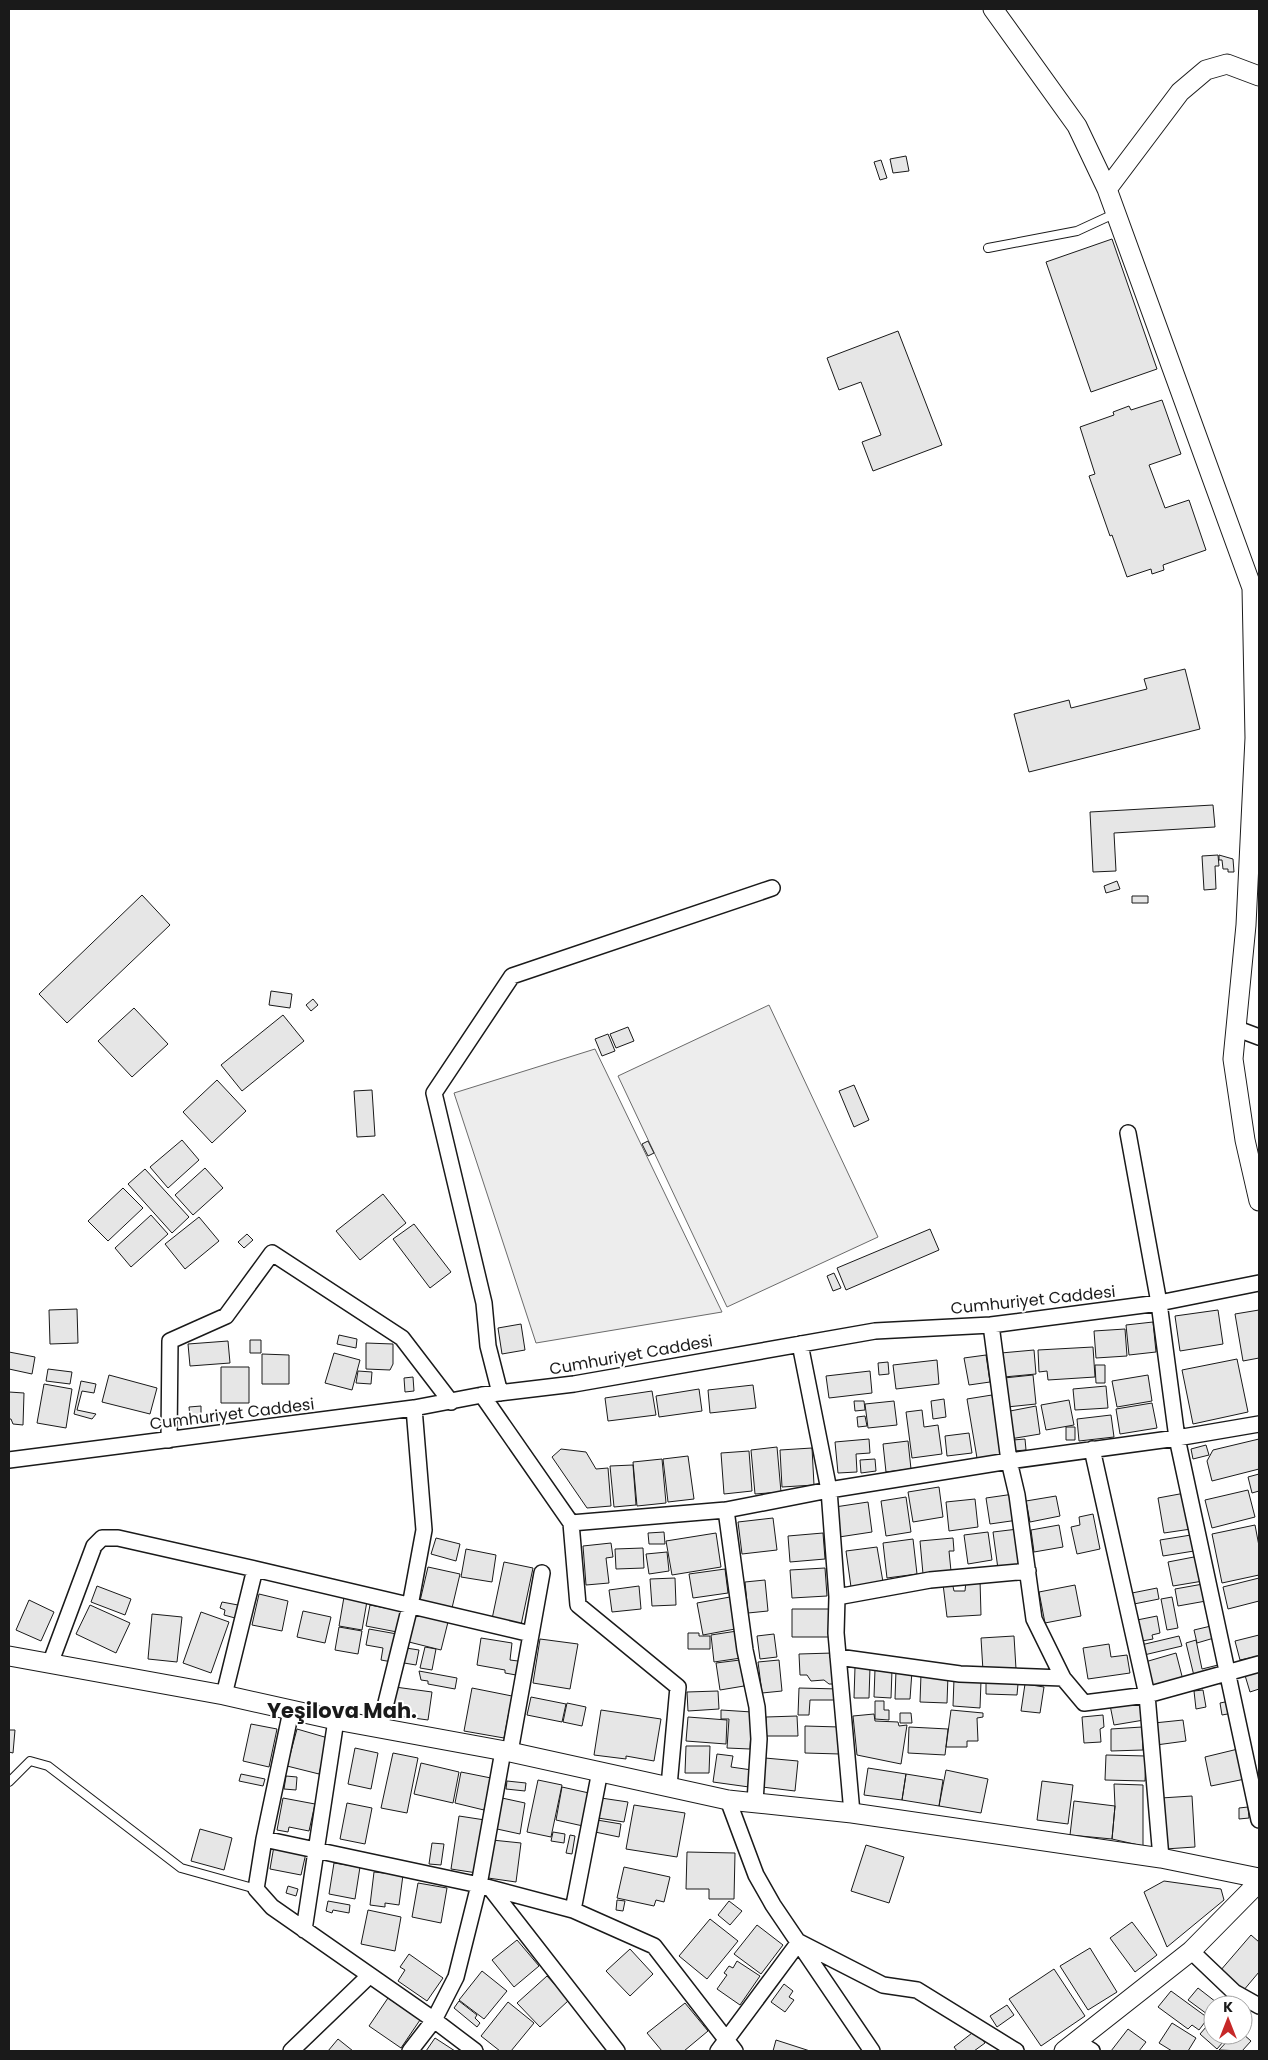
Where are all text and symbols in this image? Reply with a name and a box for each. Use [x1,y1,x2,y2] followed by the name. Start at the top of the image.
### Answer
[950,1280,1116,1320] street label: Cumhuriyet Caddesi
[548,1329,714,1381] street label: Cumhuriyet Caddesi
[148,1393,316,1435] street label: Cumhuriyet Caddesi
[267,1696,417,1725] district label: Yeşilova Mah.
[1203,1995,1253,2045] north arrow
[1223,1997,1233,2017] text: K

